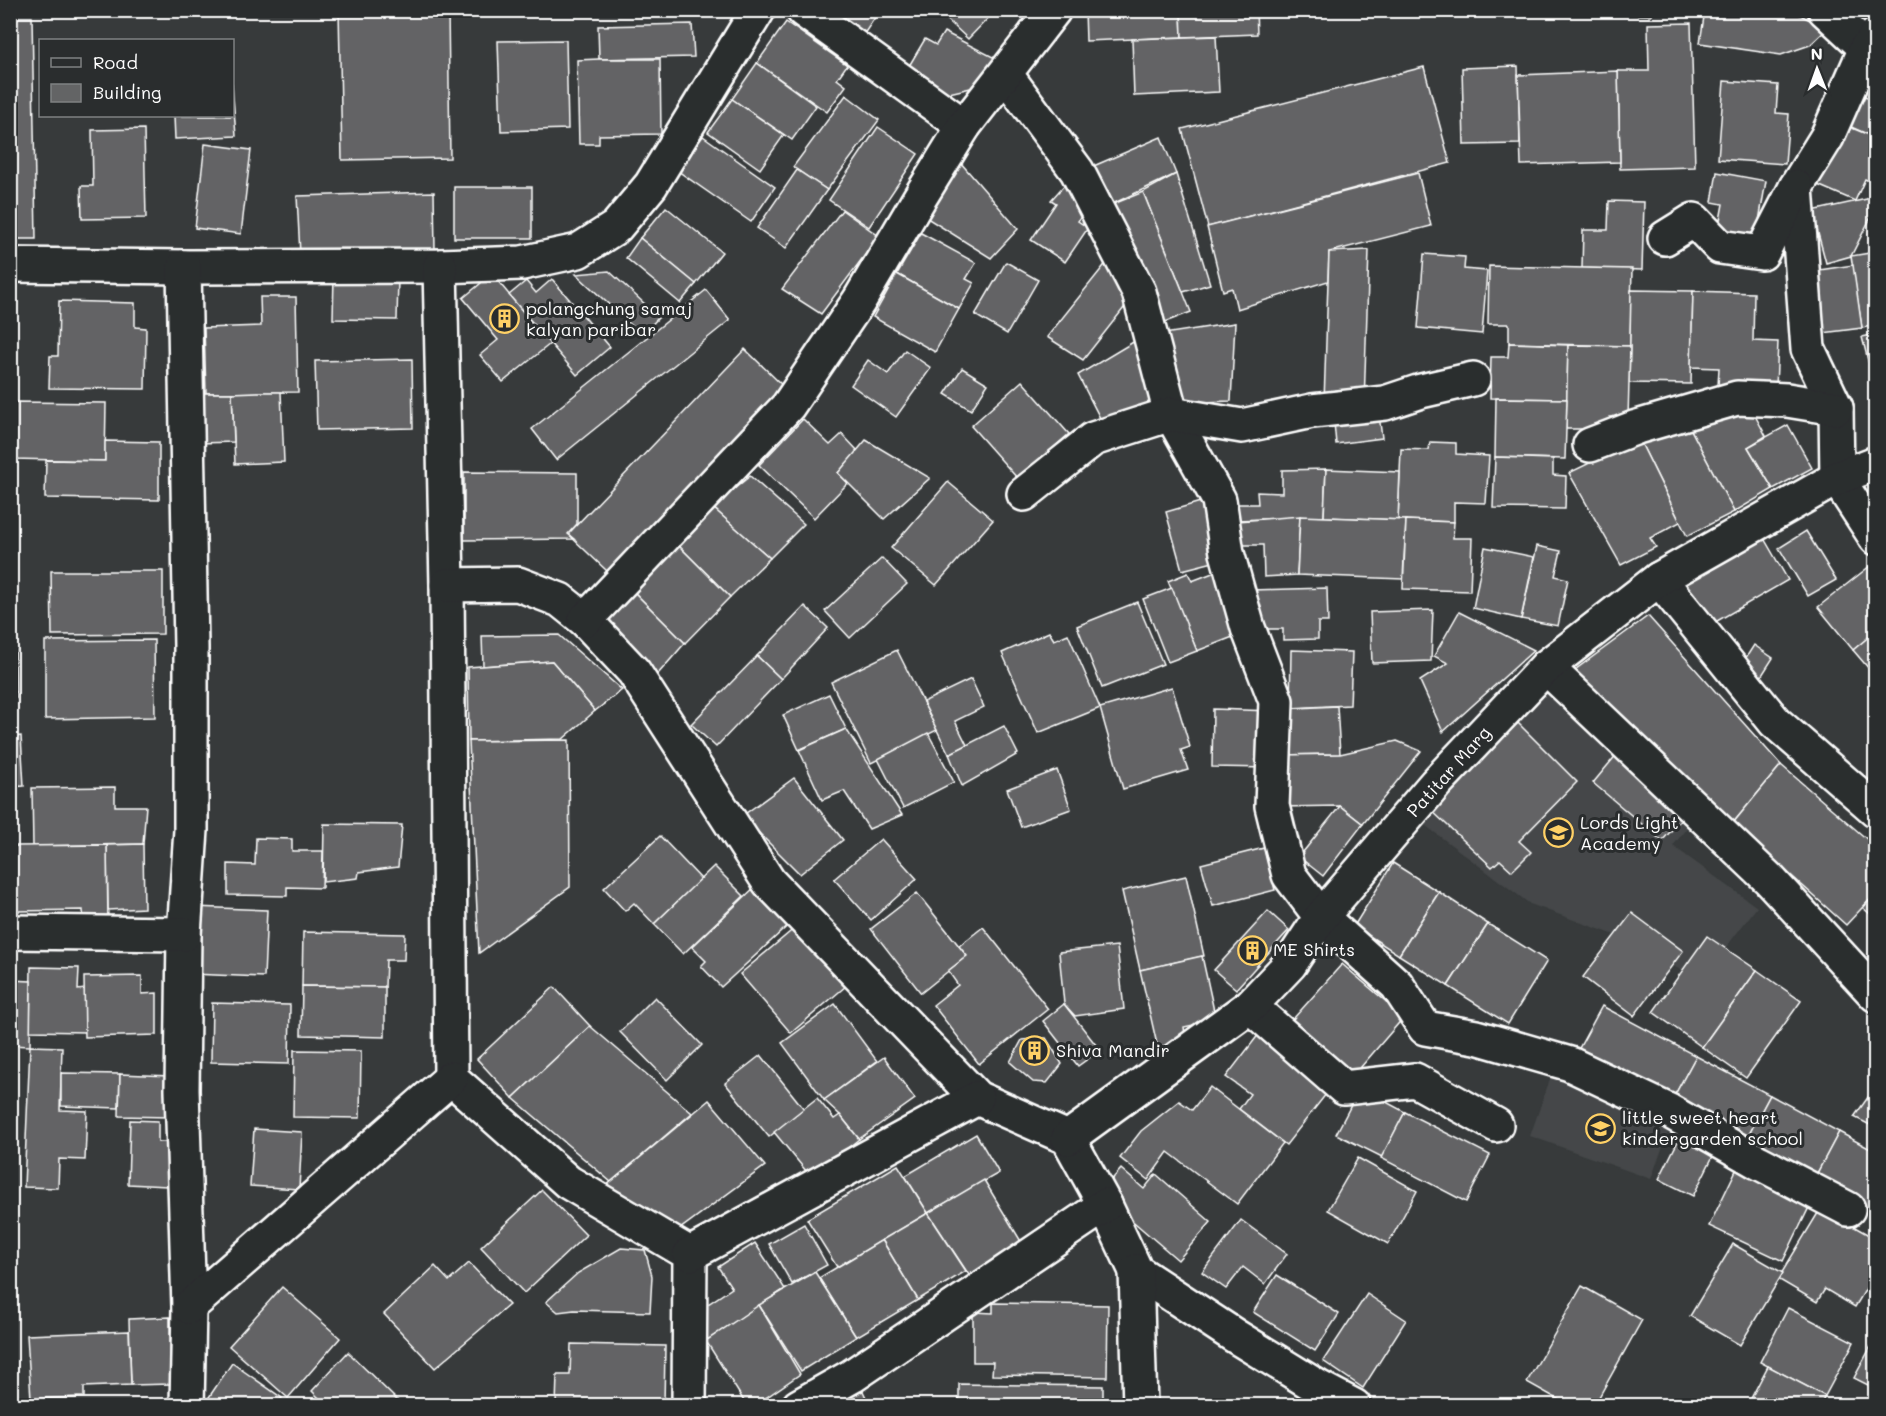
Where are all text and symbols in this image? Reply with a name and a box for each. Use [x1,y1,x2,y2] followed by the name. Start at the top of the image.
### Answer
[39,39,234,117] legend
[1787,39,1847,99] north arrow
[1810,43,1823,64] text: N
[93,50,138,74] text: Road
[93,80,161,104] text: Building
[526,296,692,341] place label: polangchung samaj kalyan paribar
[489,303,521,335] building icon: polangchung samaj kalyan paribar
[1401,721,1496,822] street label: Patitar Marg
[1580,810,1679,855] place label: Lords Light Academy
[1543,817,1575,849] school or university icon: Lords Light Academy
[1236,934,1268,966] building icon: ME Shirts
[1273,937,1355,961] place label: ME Shirts
[1019,1035,1051,1067] building icon: Shiva Mandir
[1056,1038,1170,1062] place label: Shiva Mandir
[1622,1105,1803,1150] place label: little sweet heart kindergarden school
[1585,1112,1617,1144] school or university icon: little sweet heart kindergarden school

